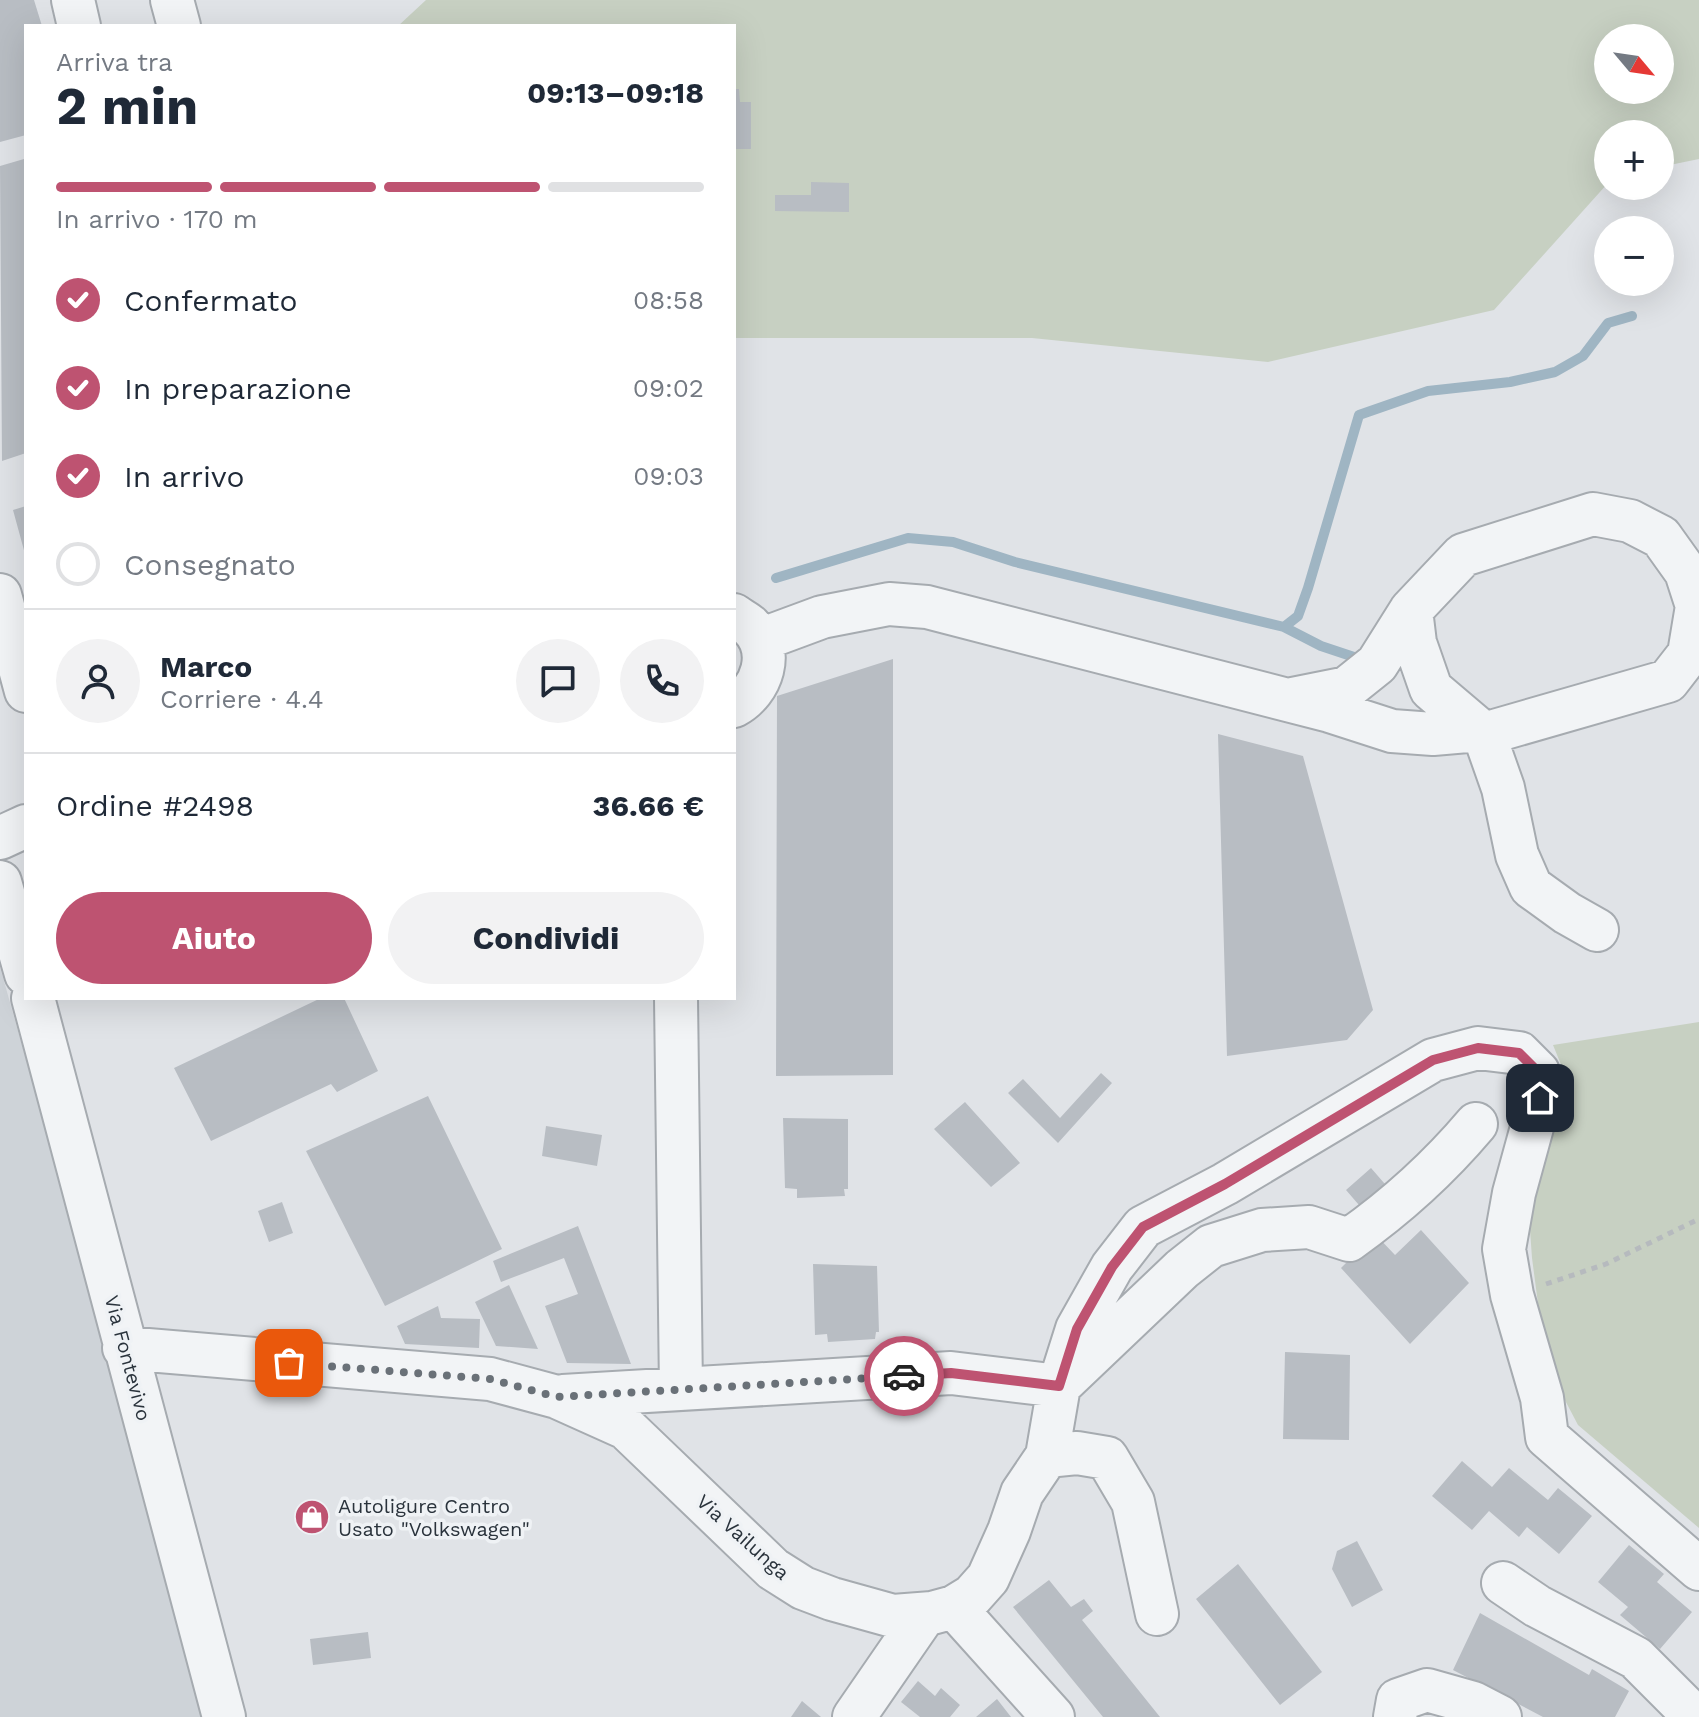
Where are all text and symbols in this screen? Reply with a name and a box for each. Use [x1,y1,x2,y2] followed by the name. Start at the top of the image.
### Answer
[1594,24,1674,104] north arrow
[1594,24,1674,296] map controls
[56,47,173,77] text: Arriva tra
[527,75,704,110] text: 09:13–09:18
[56,76,198,137] text: 2 min
[1594,120,1674,200] button: +
[56,204,258,234] text: In arrivo · 170 m
[1594,216,1674,296] button: −
[56,278,100,322] icon: check
[124,283,297,318] text: Confermato
[633,285,704,315] text: 08:58
[56,366,100,410] icon: check
[124,371,352,406] text: In preparazione
[633,373,704,403] text: 09:02
[56,454,100,498] icon: check
[124,459,245,494] text: In arrivo
[633,461,704,491] text: 09:03
[124,547,296,582] text: Consegnato
[56,639,140,723] button: person
[516,639,600,723] button: chat
[620,639,704,723] button: phone
[160,649,252,684] text: Marco
[160,684,324,714] text: Corriere · 4.4
[56,788,254,823] text: Ordine #2498
[593,788,704,823] text: 36.66 €
[56,892,372,984] button: Aiuto
[388,892,704,984] button: Condividi
[1506,1064,1574,1132] pin
[1518,1076,1562,1120] icon: home
[100,1293,156,1423] street label: Via Fontevivo
[255,1329,323,1397] pin
[864,1336,944,1416] courier
[267,1341,311,1385] icon: bag
[882,1354,926,1398] icon: car
[692,1489,794,1585] street label: Via Vailunga
[338,1494,530,1541] place label: Autoligure Centro Usato "Volkswagen"
[293,1498,331,1536] shop icon: Autoligure Centro Usato "Volkswagen"

